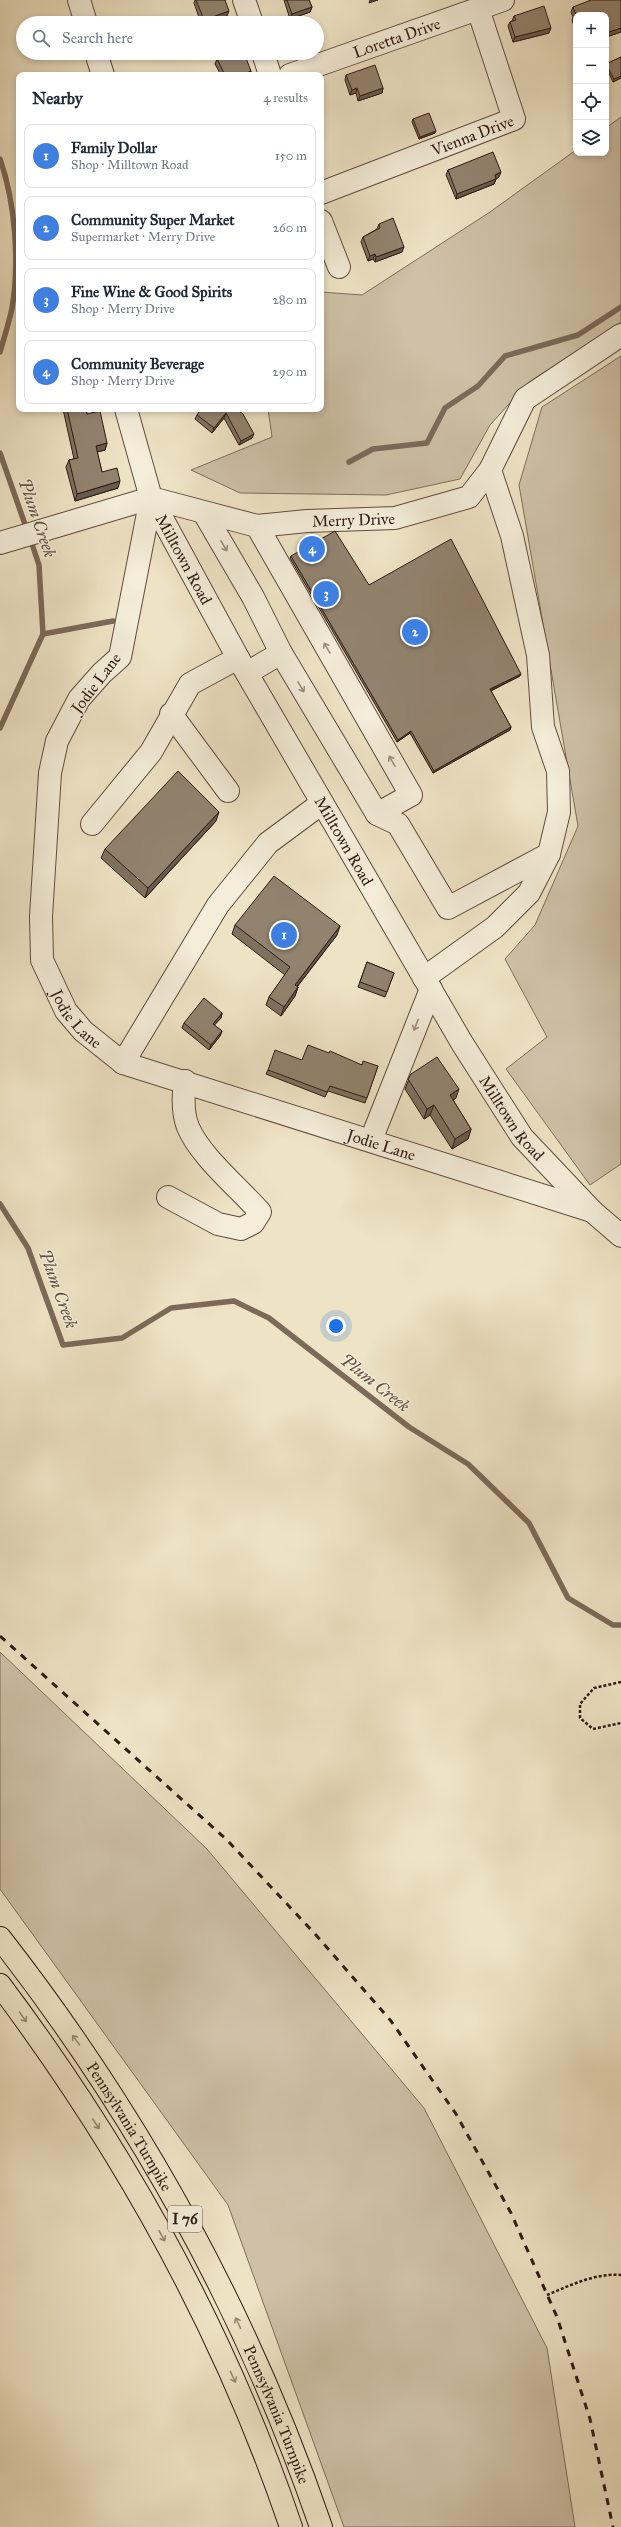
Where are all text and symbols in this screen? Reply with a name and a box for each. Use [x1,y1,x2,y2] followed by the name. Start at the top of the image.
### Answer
[573,12,609,156] map controls
[573,12,609,48] button: +
[350,13,443,62] street label: Loretta Drive
[16,16,324,60] search box
[30,27,52,49] icon: search
[62,29,133,47] text: Search here
[573,48,609,84] button: −
[573,84,609,120] button: locate
[32,88,83,109] text: Nearby
[263,90,308,106] text: 4 results
[427,110,516,160] street label: Vienna Drive
[573,120,609,156] button: layers
[71,139,157,157] text: Family Dollar
[43,148,49,164] text: 1
[275,148,307,164] text: 150 m
[71,157,188,173] text: Shop · Milltown Road
[71,211,235,229] text: Community Super Market
[43,220,49,236] text: 2
[273,220,307,236] text: 260 m
[71,229,215,245] text: Supermarket · Merry Drive
[71,283,232,301] text: Fine Wine & Good Spirits
[43,292,49,308] text: 3
[272,292,307,308] text: 280 m
[71,301,175,317] text: Shop · Merry Drive
[71,355,204,373] text: Community Beverage
[42,364,50,380] text: 4
[272,364,307,380] text: 290 m
[71,373,175,389] text: Shop · Merry Drive
[14,476,60,561] water label: Plum Creek
[312,508,396,530] street label: Merry Drive
[152,511,216,608] street label: Milltown Road
[299,534,325,564] pin: 4
[221,540,229,552] one-way arrow
[313,579,339,609] pin: 3
[402,617,428,647] pin: 2
[323,643,331,655] one-way arrow
[66,649,126,719] street label: Jodie Lane
[297,681,305,692] one-way arrow
[387,755,395,767] one-way arrow
[311,793,378,889] street label: Milltown Road
[271,920,297,950] pin: 1
[46,984,106,1052] street label: Jodie Lane
[412,1019,420,1031] one-way arrow
[476,1072,548,1164] street label: Milltown Road
[343,1124,418,1164] street label: Jodie Lane
[34,1247,82,1332] water label: Plum Creek
[326,1316,346,1336] your location
[336,1349,414,1417] water label: Plum Creek
[19,2011,27,2022] one-way arrow
[72,2035,80,2046] one-way arrow
[83,2058,177,2195] street label: Pennsylvania Turnpike
[92,2118,100,2129] one-way arrow
[168,2206,202,2232] road number: I 76
[159,2230,166,2242] one-way arrow
[234,2317,241,2329] one-way arrow
[240,2342,314,2487] street label: Pennsylvania Turnpike
[230,2371,237,2383] one-way arrow

